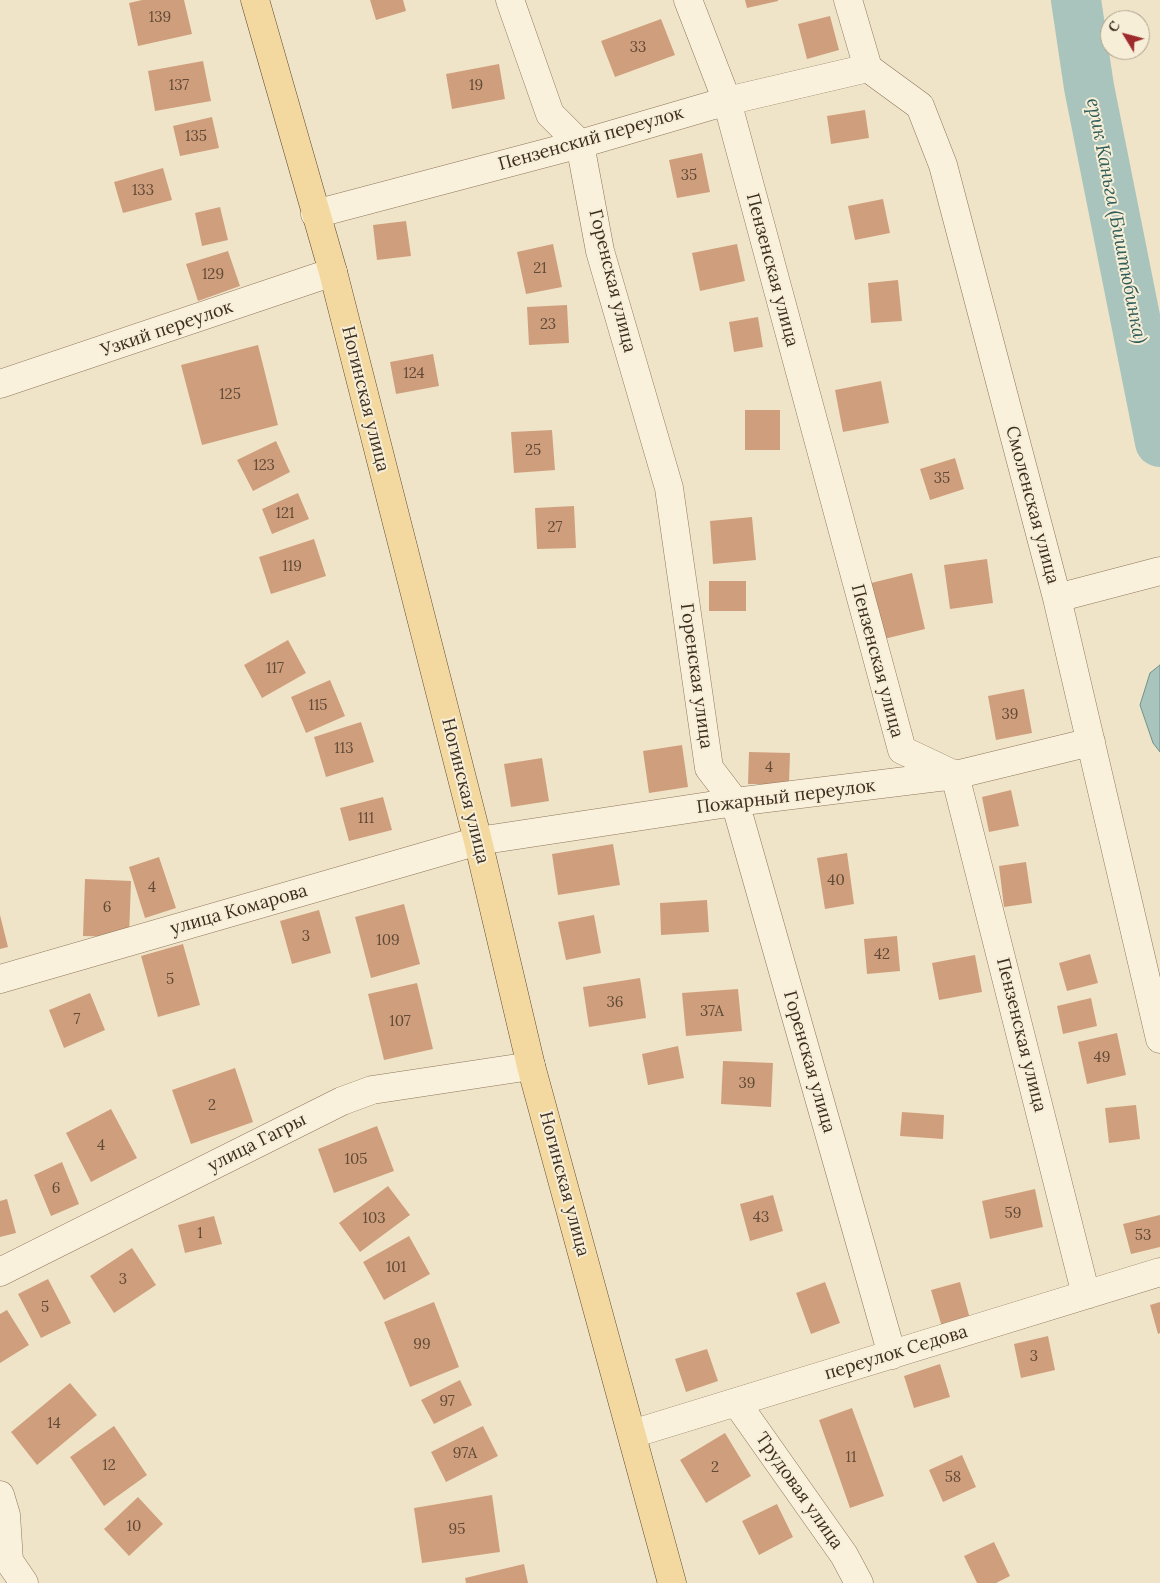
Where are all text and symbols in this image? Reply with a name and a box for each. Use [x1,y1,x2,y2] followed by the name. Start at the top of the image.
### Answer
[149,9,171,27] house number: 139
[1100,10,1150,60] north arrow
[1104,17,1124,36] text: С
[630,39,646,57] house number: 33
[169,77,189,95] house number: 137
[469,77,483,95] house number: 19
[1081,96,1151,346] water label: ерик Каньга (Биштюбинка)
[496,102,686,176] street label: Пензенский переулок
[185,128,207,146] house number: 135
[681,167,697,185] house number: 35
[132,182,154,200] house number: 133
[741,191,803,349] street label: Пензенская улица
[584,207,640,355] street label: Горенская улица
[533,260,547,278] house number: 21
[202,266,224,284] house number: 129
[98,296,236,362] street label: Узкий переулок
[540,316,556,334] house number: 23
[336,324,394,474] street label: Ногинская улица
[403,365,425,383] house number: 124
[219,386,241,404] house number: 125
[1000,424,1064,586] street label: Смоленская улица
[525,442,541,460] house number: 25
[253,457,275,475] house number: 123
[934,470,950,488] house number: 35
[276,505,294,523] house number: 121
[548,519,562,537] house number: 27
[282,558,302,576] house number: 119
[846,582,908,740] street label: Пензенская улица
[675,602,717,750] street label: Горенская улица
[266,660,284,678] house number: 117
[308,697,328,715] house number: 115
[1001,706,1019,724] house number: 39
[436,716,494,866] street label: Ногинская улица
[334,740,354,758] house number: 113
[765,759,773,777] house number: 4
[695,775,877,819] street label: Пожарный переулок
[358,810,374,828] house number: 111
[827,872,845,890] house number: 40
[148,879,156,897] house number: 4
[168,880,310,940] street label: улица Комарова
[103,899,111,917] house number: 6
[302,928,310,946] house number: 3
[376,932,400,950] house number: 109
[874,946,890,964] house number: 42
[991,956,1051,1114] street label: Пензенская улица
[166,971,174,989] house number: 5
[778,988,840,1136] street label: Горенская улица
[606,994,624,1012] house number: 36
[700,1003,724,1021] house number: 37А
[74,1011,80,1029] house number: 7
[389,1013,411,1031] house number: 107
[1094,1049,1110,1067] house number: 49
[738,1075,756,1093] house number: 39
[208,1097,216,1115] house number: 2
[204,1109,310,1177] street label: улица Гагры
[534,1109,594,1259] street label: Ногинская улица
[97,1137,105,1155] house number: 4
[345,1151,367,1169] house number: 105
[52,1180,60,1198] house number: 6
[1005,1205,1021,1223] house number: 59
[753,1209,769,1227] house number: 43
[362,1210,386,1228] house number: 103
[197,1225,203,1243] house number: 1
[1135,1227,1151,1245] house number: 53
[386,1259,406,1277] house number: 101
[119,1271,127,1289] house number: 3
[41,1299,49,1317] house number: 5
[822,1321,970,1385] street label: переулок Седова
[413,1336,431,1354] house number: 99
[1030,1348,1038,1366] house number: 3
[439,1393,455,1411] house number: 97
[47,1415,61,1433] house number: 14
[751,1428,847,1554] street label: Трудовая улица
[453,1445,477,1463] house number: 97А
[846,1449,856,1467] house number: 11
[102,1457,116,1475] house number: 12
[711,1459,719,1477] house number: 2
[945,1469,961,1487] house number: 58
[127,1518,141,1536] house number: 10
[449,1521,465,1539] house number: 95

